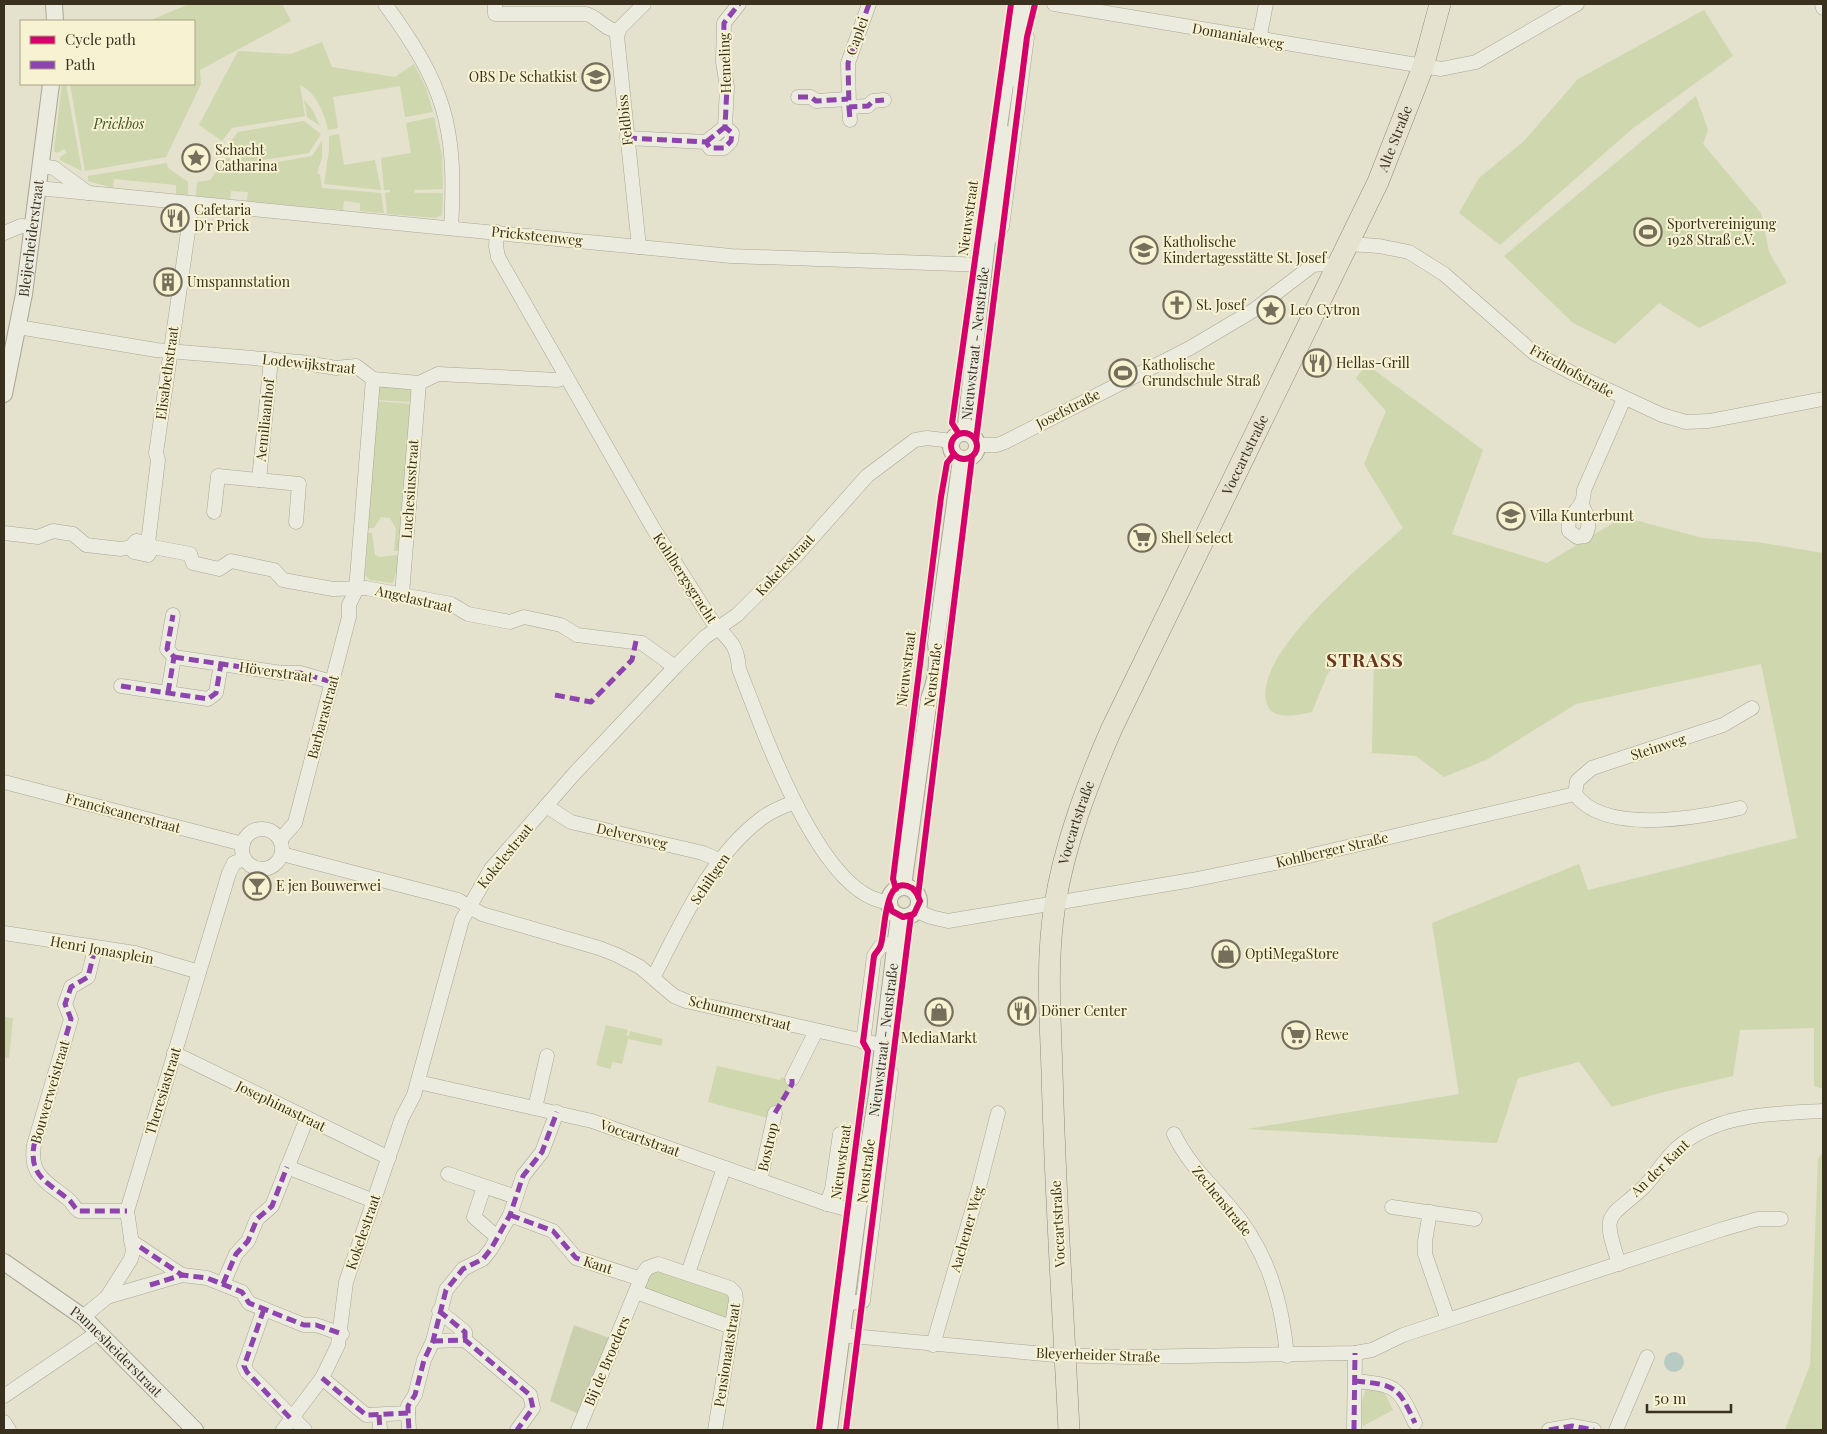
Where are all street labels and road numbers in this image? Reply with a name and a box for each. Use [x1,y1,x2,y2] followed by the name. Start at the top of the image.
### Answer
[841,14,872,58] street label: Caplei
[1191,18,1286,53] street label: Domanialeweg
[714,32,735,94] street label: Hemeling
[612,94,637,147] street label: Feldbiss
[1373,103,1416,175] street label: Alte Straße
[14,178,48,298] street label: Bleijerheiderstraat
[953,178,982,257] street label: Nieuwstraat
[490,221,584,250] street label: Pricksteenweg
[957,266,993,421] street label: Nieuwstraat - Neustraße
[151,324,183,421] street label: Elisabethstraat
[1527,340,1618,402] street label: Friedhofstraße
[261,349,358,378] street label: Lodewijkstraat
[251,376,278,463] street label: Aemiliaanhof
[1032,384,1103,433] street label: Josefstraße
[1217,411,1272,499] street label: Voccartstraße
[397,438,423,539] street label: Luchesiusstraat
[649,529,722,628] street label: Kohlbergsgracht
[751,529,819,600] street label: Kokelestraat
[373,580,456,617] street label: Angelastraat
[891,629,920,708] street label: Nieuwstraat
[919,642,946,708] street label: Neustraße
[238,657,315,686] street label: Höverstraat
[302,672,343,761] street label: Barbarastraat
[1628,728,1688,764] street label: Steinweg
[1053,778,1098,867] street label: Voccartstraße
[63,788,184,837] street label: Franciscanerstraat
[473,818,537,892] street label: Kokelestraat
[595,818,670,853] street label: Delversweg
[1274,827,1390,872] street label: Kohlberger Straße
[685,849,734,908] street label: Schiltgen
[49,931,156,968] street label: Henri Jonasplein
[864,962,902,1118] street label: Nieuwstraat - Neustraße
[687,991,794,1035] street label: Schummerstraat
[26,1037,74,1146] street label: Bouwerweistraat
[140,1044,185,1137] street label: Theresiastraat
[232,1075,330,1136] street label: Josephinastraat
[597,1114,684,1161] street label: Voccartstraat
[753,1121,782,1173] street label: Bostrop
[826,1122,855,1201] street label: Nieuwstraat
[1625,1134,1694,1201] street label: An der Kant
[852,1138,879,1204] street label: Neustraße
[1188,1161,1257,1240] street label: Zechenstraße
[1046,1180,1069,1269] street label: Voccartstraße
[945,1183,988,1275] street label: Aachener Weg
[341,1191,385,1272] street label: Kokelestraat
[581,1251,616,1278] street label: Kant
[67,1301,168,1401] street label: Pannesheiderstraat
[709,1301,744,1408] street label: Pensionaatstraat
[579,1313,634,1409] street label: Bij de Broeders
[1036,1343,1161,1366] street label: Bleyerheider Straße

